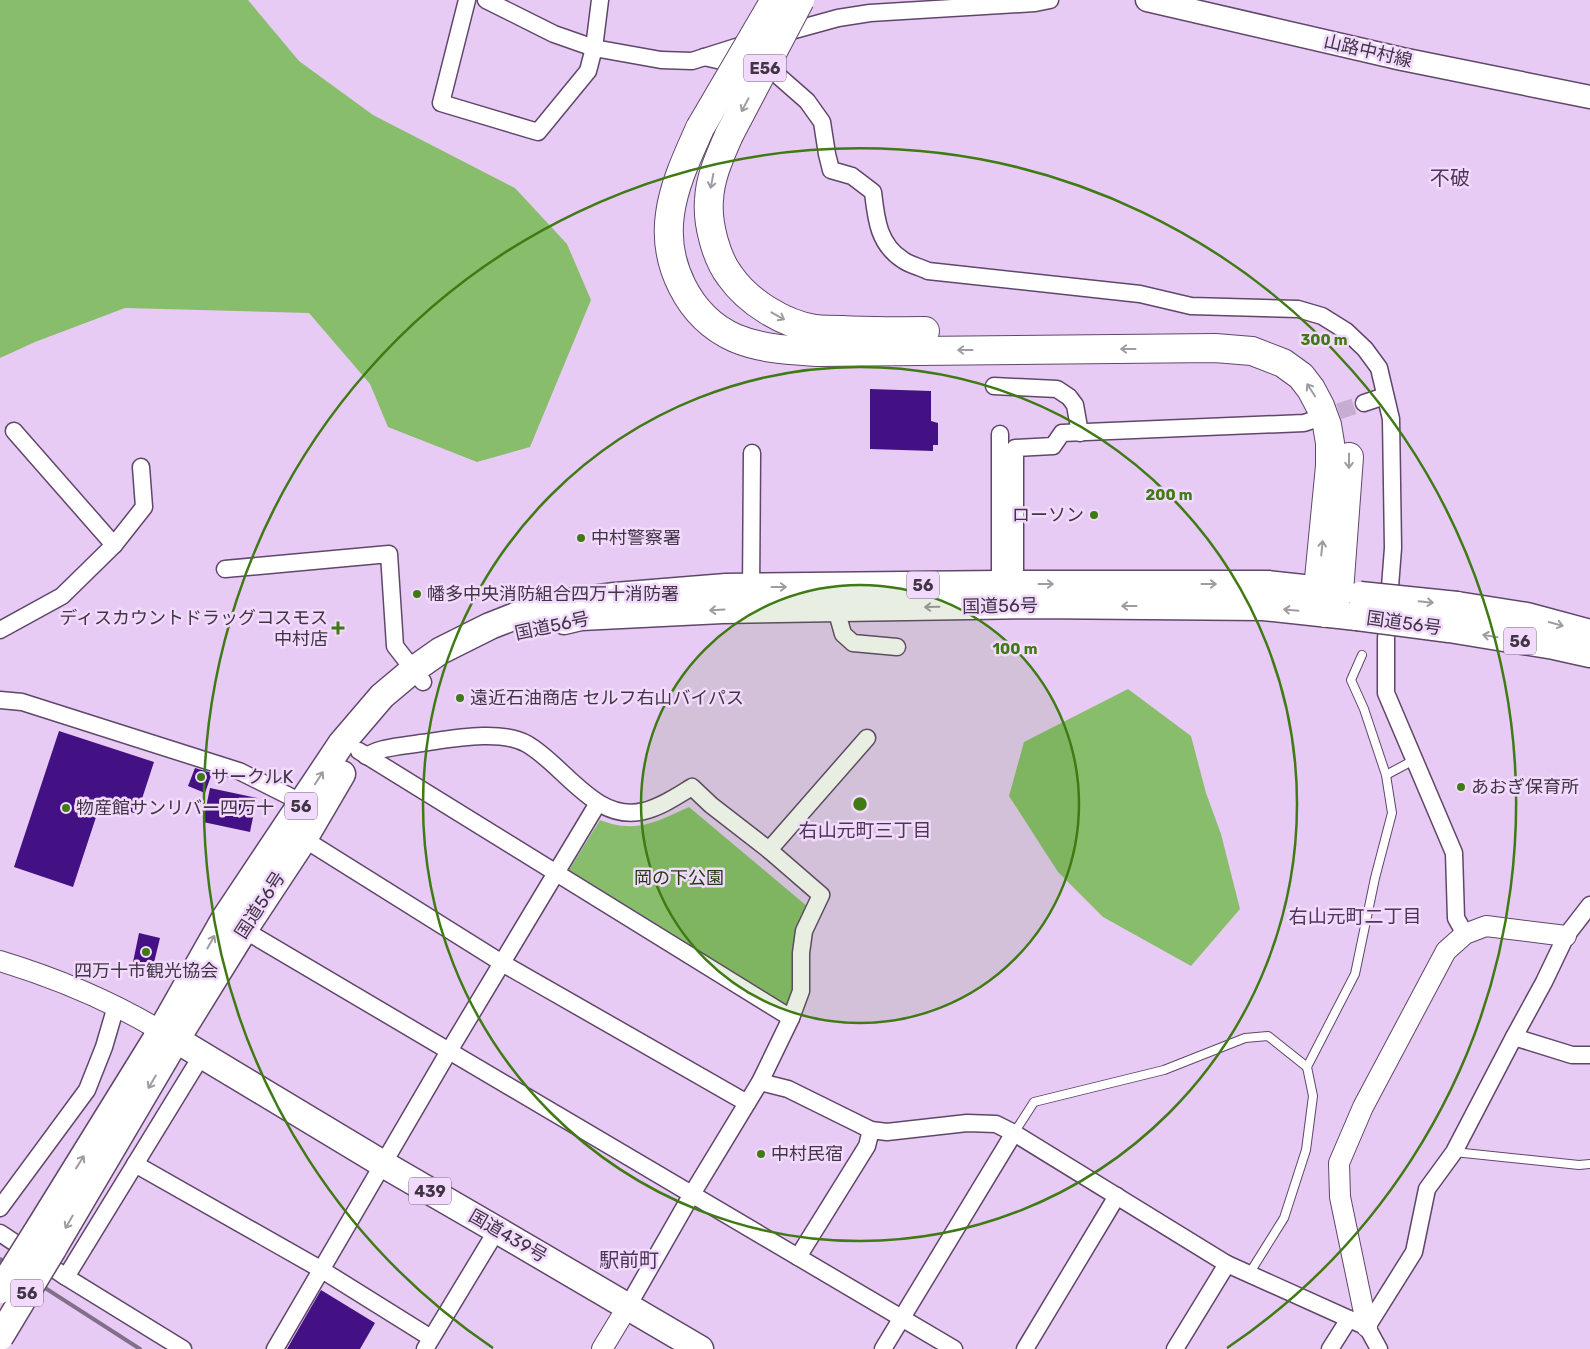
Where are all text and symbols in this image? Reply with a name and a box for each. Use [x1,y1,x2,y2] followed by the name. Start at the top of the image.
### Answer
[1322,30,1414,72] street label: 山路中村線
[744,54,786,82] road number: E56
[739,97,749,112] one-way arrow
[1430,166,1470,190] district label: 不破
[707,172,717,188] one-way arrow
[770,312,785,321] one-way arrow
[1300,331,1348,349] text: 300 m
[1120,344,1136,354] one-way arrow
[957,345,974,355] one-way arrow
[1306,384,1316,398] one-way arrow
[1344,453,1354,469] one-way arrow
[1145,486,1193,504] text: 200 m
[1012,504,1084,526] place label: ローソン
[1088,509,1100,521] marker: ローソン
[591,527,681,549] place label: 中村警察署
[575,532,587,544] marker: 中村警察署
[1317,541,1327,557] one-way arrow
[907,572,939,598] road number: 56
[1038,579,1054,589] one-way arrow
[1200,579,1217,589] one-way arrow
[770,582,787,592] one-way arrow
[427,583,679,605] place label: 幡多中央消防組合四万十消防署
[411,588,423,600] marker: 幡多中央消防組合四万十消防署
[962,594,1038,618] street label: 国道56号
[1418,597,1434,607] one-way arrow
[1121,601,1138,611] one-way arrow
[924,602,940,612] one-way arrow
[709,605,725,615] one-way arrow
[1284,605,1300,615] one-way arrow
[59,607,328,650] place label: ディスカウントドラッグコスモス 中村店
[513,607,591,645] street label: 国道56号
[1365,607,1443,639] street label: 国道56号
[1548,620,1564,629] one-way arrow
[332,622,344,634] marker: ディスカウントドラッグコスモス 中村店
[1504,627,1536,654] road number: 56
[1483,630,1499,640] one-way arrow
[993,640,1037,658] text: 100 m
[470,687,744,709] place label: 遠近石油商店 セルフ右山バイパス
[454,692,466,704] marker: 遠近石油商店 セルフ右山バイパス
[211,766,293,788] place label: サークルK
[195,771,207,783] marker: サークルK
[315,771,325,785] one-way arrow
[1471,776,1579,798] place label: あおぎ保育所
[1455,781,1467,793] marker: あおぎ保育所
[285,792,317,819] road number: 56
[851,795,869,813] centre of rings
[76,797,274,819] place label: 物産館サンリバー四万十
[60,802,72,814] marker: 物産館サンリバー四万十
[798,819,932,842] district label: 右山元町三丁目
[230,867,290,943] street label: 国道56号
[634,867,724,889] park label: 岡の下公園
[1288,905,1422,928] district label: 右山元町二丁目
[206,936,216,950] one-way arrow
[140,946,152,958] marker: 四万十市観光協会
[74,960,218,982] place label: 四万十市観光協会
[146,1074,156,1088] one-way arrow
[771,1143,843,1165] place label: 中村民宿
[755,1148,767,1160] marker: 中村民宿
[75,1156,85,1170] one-way arrow
[409,1178,451,1204] road number: 439
[465,1205,551,1267] street label: 国道439号
[64,1214,74,1228] one-way arrow
[599,1248,659,1272] district label: 駅前町
[11,1280,43,1306] road number: 56

